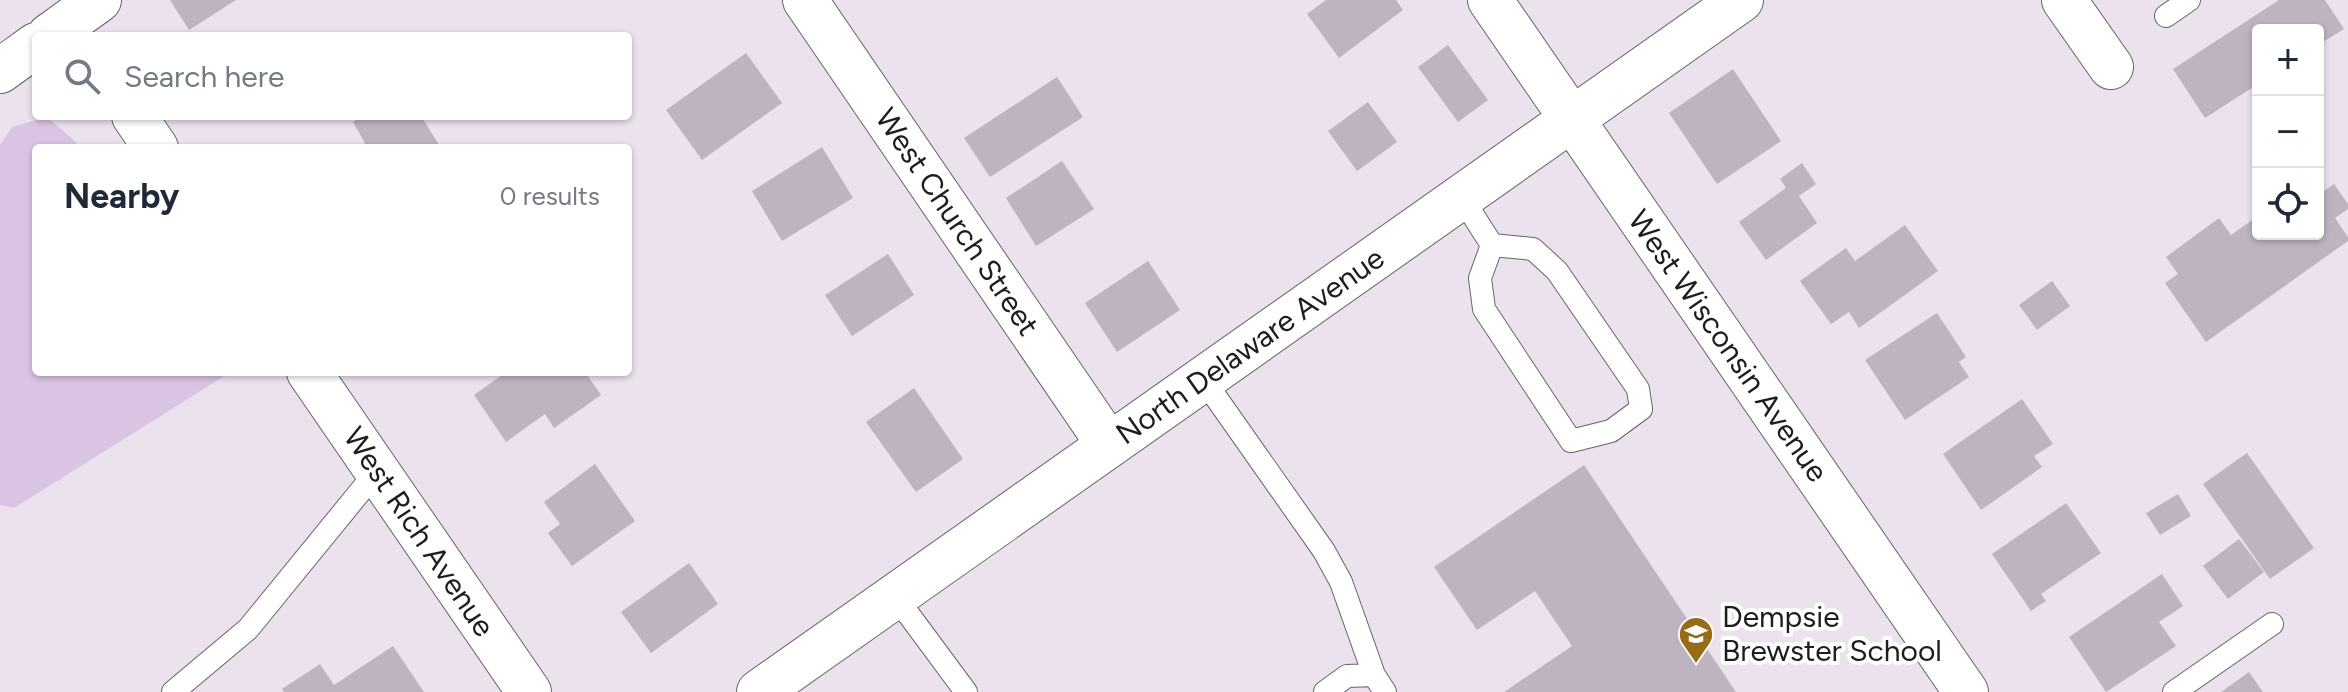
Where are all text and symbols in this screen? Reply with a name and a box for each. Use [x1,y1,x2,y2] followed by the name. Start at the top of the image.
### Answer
[2252,24,2324,240] map controls
[2252,24,2324,96] button: +
[32,32,632,120] search box
[60,54,104,98] icon: search
[124,58,284,95] text: Search here
[2252,96,2324,168] button: −
[868,101,1047,342] street label: West Church Street
[2252,168,2324,240] button: locate
[64,176,179,217] text: Nearby
[500,180,600,212] text: 0 results
[1621,203,1836,489] street label: West Wisconsin Avenue
[1109,239,1391,452] street label: North Delaware Avenue
[336,420,503,643] street label: West Rich Avenue
[1722,598,1942,669] place label: Dempsie Brewster School
[1677,615,1715,665] school or university icon: Dempsie Brewster School

